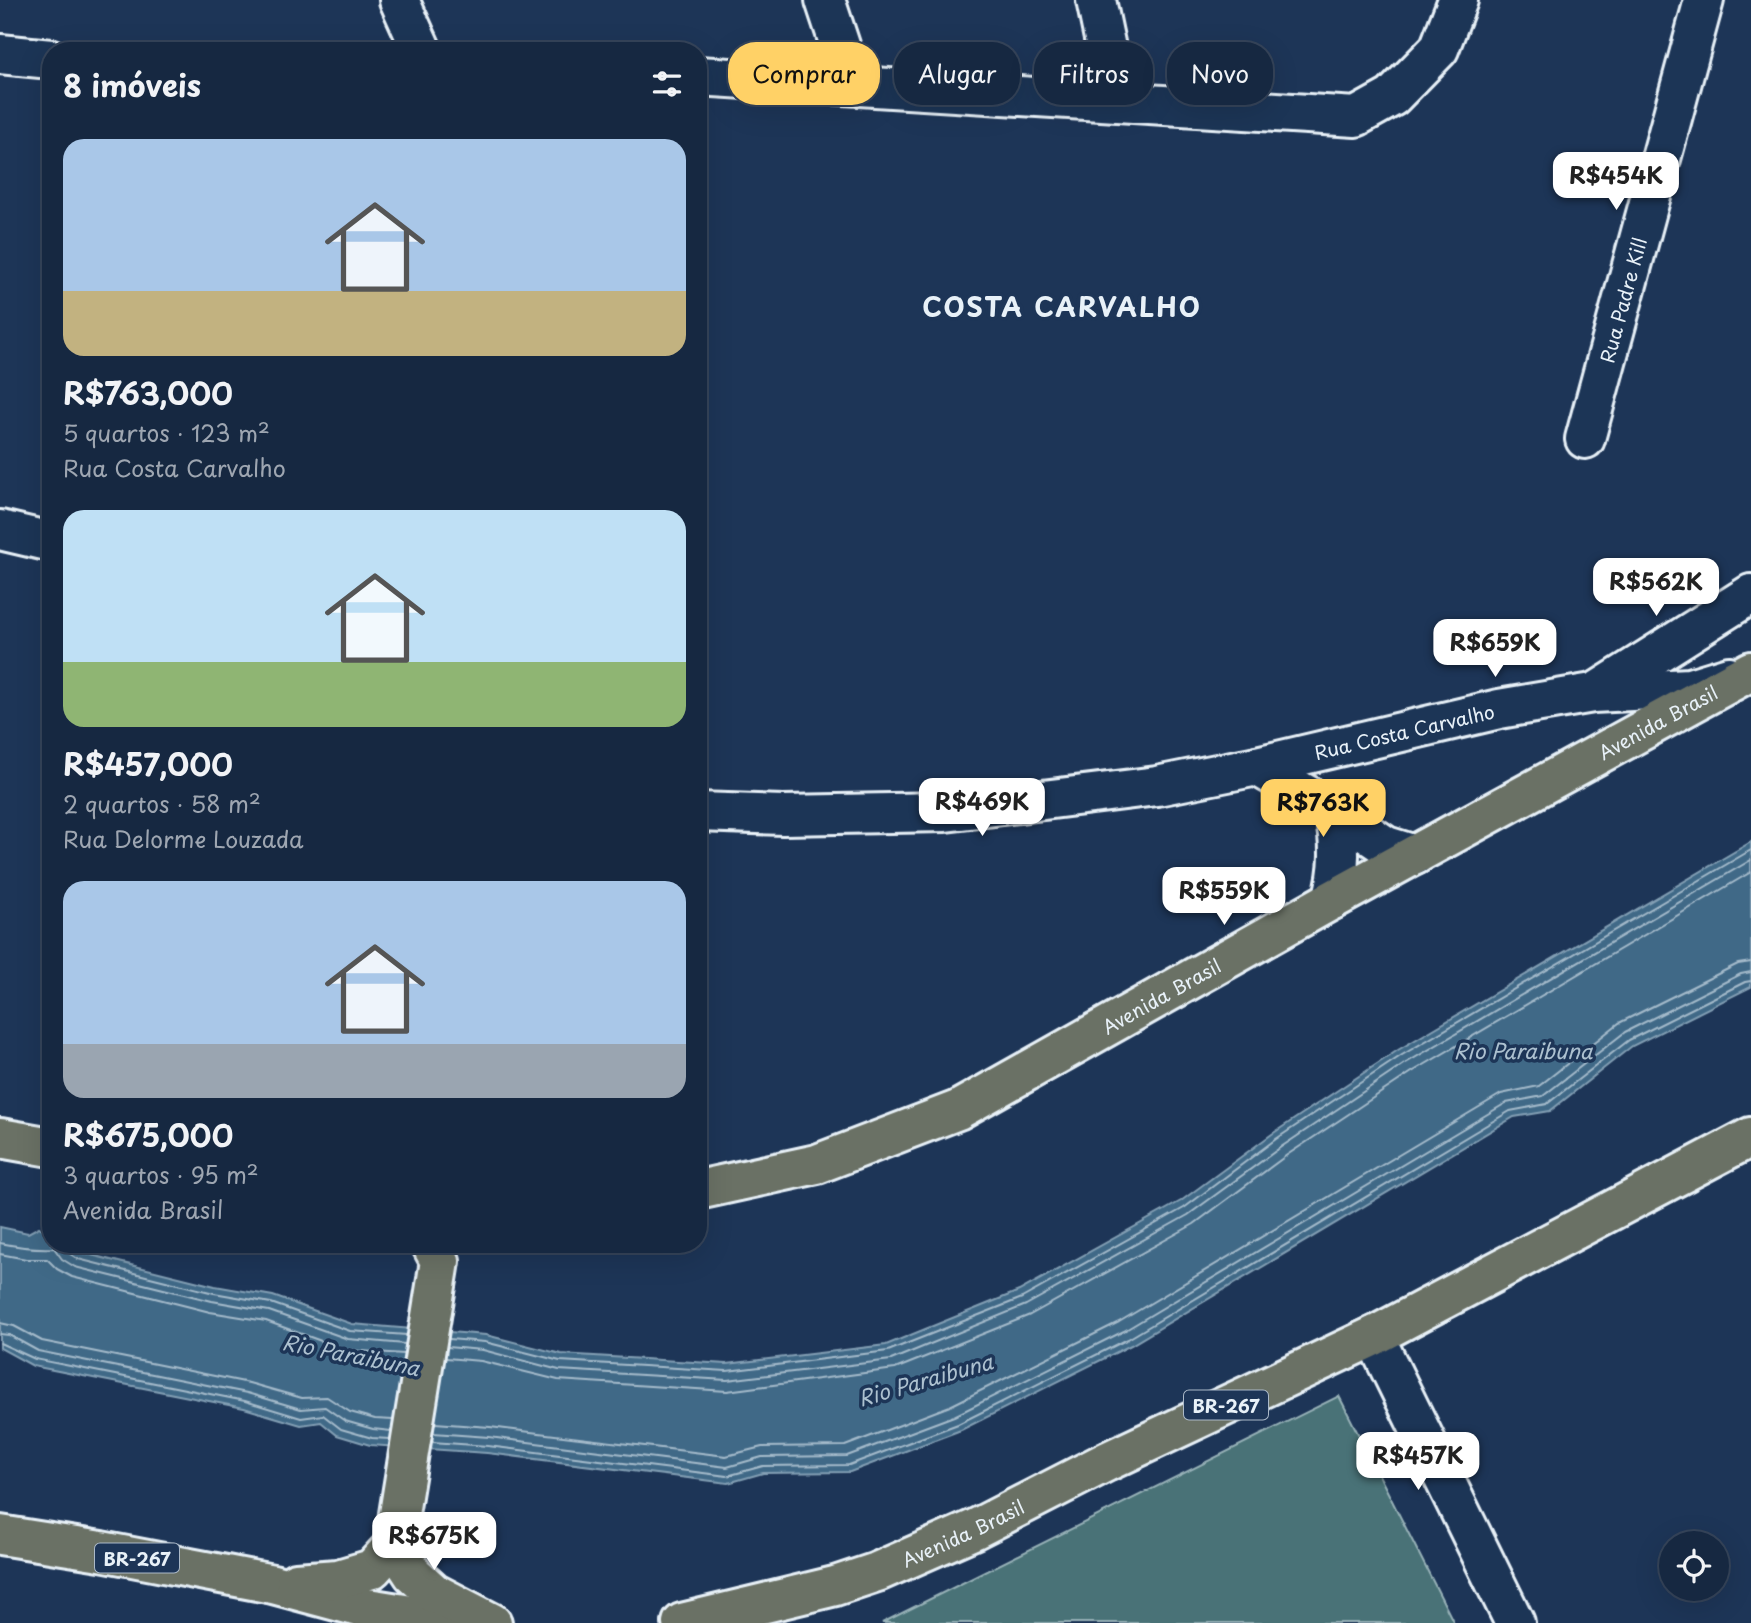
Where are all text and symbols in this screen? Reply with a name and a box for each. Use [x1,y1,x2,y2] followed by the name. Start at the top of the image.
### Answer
[728,42,880,105] chip: Comprar
[894,42,1020,105] chip: Alugar
[1034,42,1153,105] chip: Filtros
[1167,42,1273,105] chip: Novo
[63,62,201,107] text: 8 imóveis
[648,65,686,103] icon: filters
[1559,152,1673,212] pin: R$454K
[1569,157,1663,192] text: R$454K
[312,184,438,310] icon: home
[1592,234,1653,366] street label: Rua Padre Kill
[922,287,1202,326] district label: COSTA CARVALHO
[63,370,233,415] text: R$763,000
[63,415,270,450] text: 5 quartos · 123 m²
[63,450,286,485] text: Rua Costa Carvalho
[312,555,438,681] icon: home
[1599,558,1713,618] pin: R$562K
[1609,563,1703,598] text: R$562K
[1438,620,1552,679] pin: R$659K
[1449,624,1541,659] text: R$659K
[1593,678,1723,766] street label: Avenida Brasil
[1311,697,1497,766] street label: Rua Costa Carvalho
[63,741,233,786] text: R$457,000
[925,778,1039,838] pin: R$469K
[1266,780,1380,839] pin: R$763K
[935,783,1029,818] text: R$469K
[1277,784,1369,819] text: R$763K
[63,786,261,821] text: 2 quartos · 58 m²
[63,821,304,856] text: Rua Delorme Louzada
[1167,867,1281,927] pin: R$559K
[1178,872,1270,907] text: R$559K
[312,926,438,1052] icon: home
[1097,951,1226,1040] street label: Avenida Brasil
[1454,1034,1594,1066] water label: Rio Paraibuna
[63,1112,233,1157] text: R$675,000
[63,1157,259,1192] text: 3 quartos · 95 m²
[63,1192,223,1227] text: Avenida Brasil
[280,1325,423,1383] water label: Rio Paraibuna
[854,1344,997,1413] water label: Rio Paraibuna
[1184,1390,1268,1420] road number: BR-267
[1361,1432,1475,1492] pin: R$457K
[1372,1437,1464,1472] text: R$457K
[897,1492,1029,1574] street label: Avenida Brasil
[377,1512,491,1572] pin: R$675K
[388,1517,480,1552] text: R$675K
[1659,1531,1729,1601] map controls
[1659,1531,1729,1601] button: locate
[95,1544,179,1573] road number: BR-267

